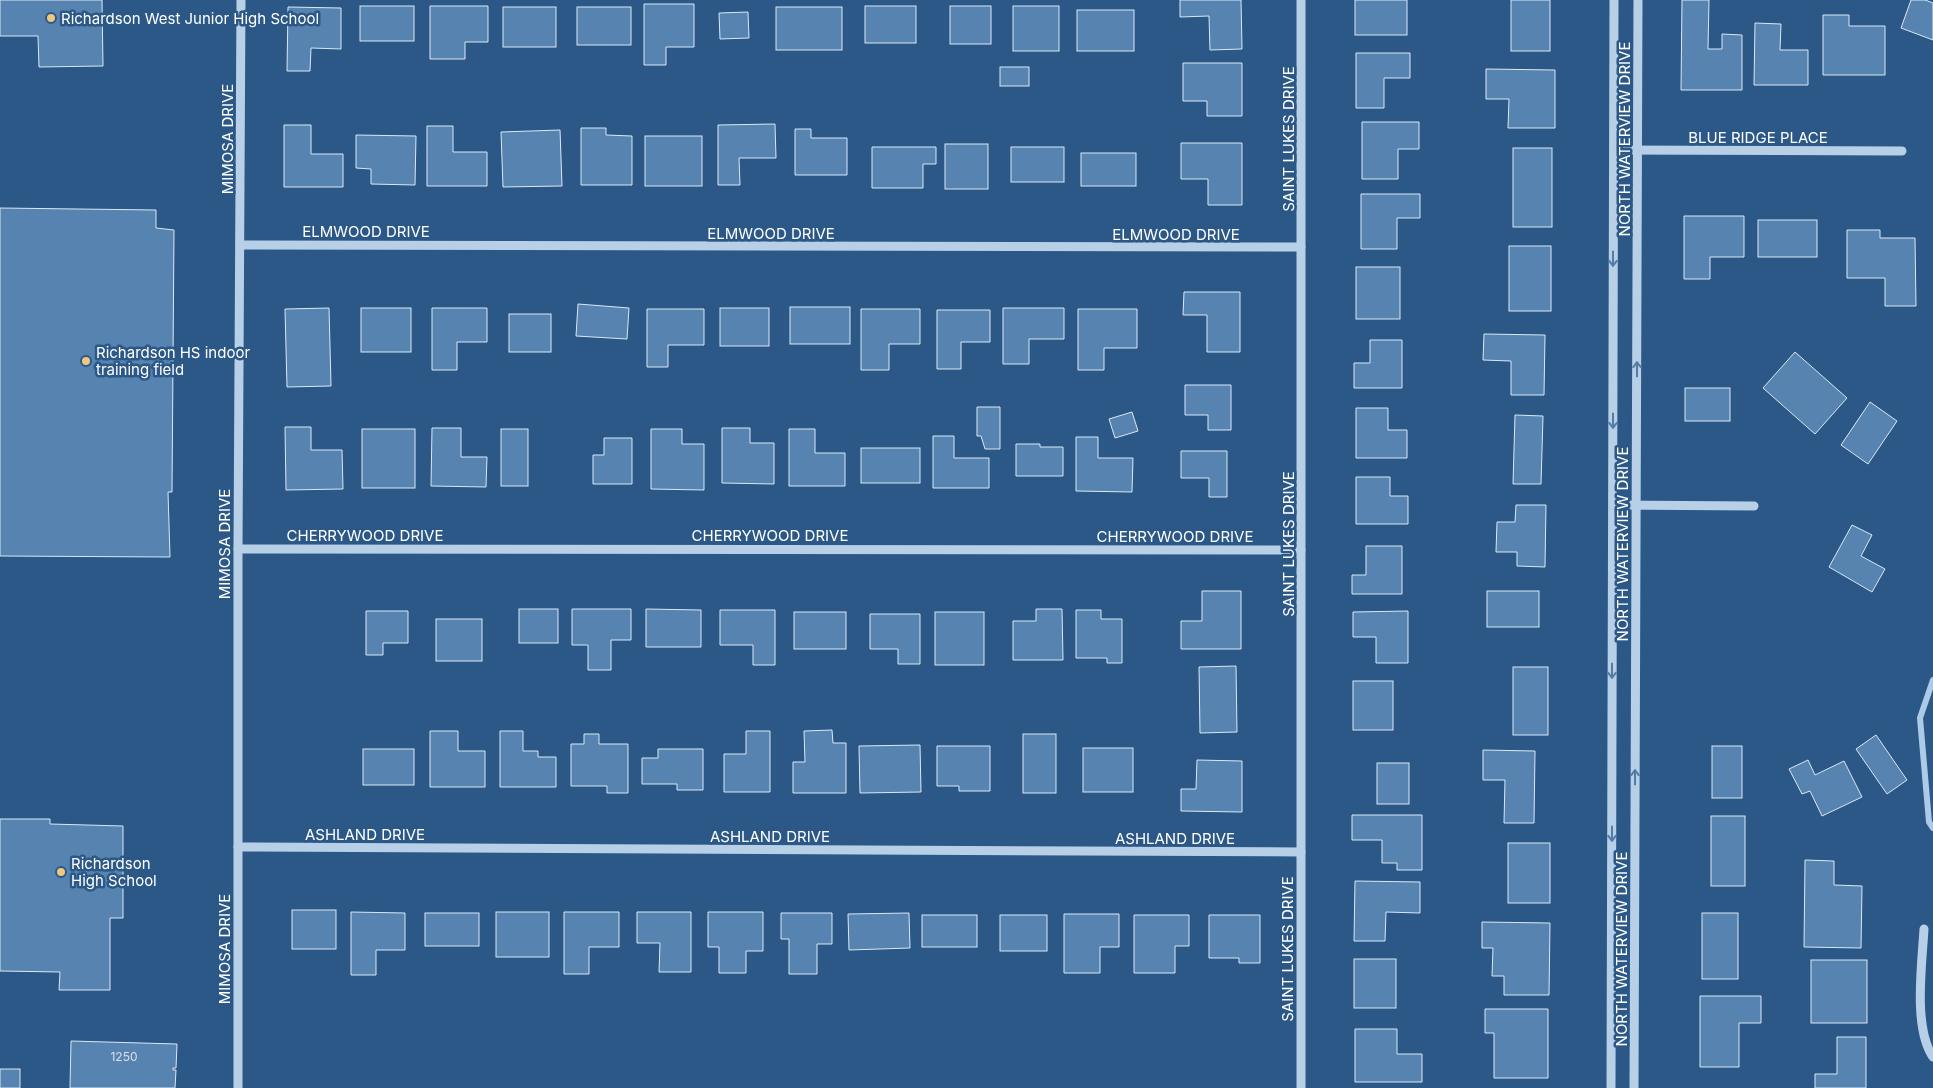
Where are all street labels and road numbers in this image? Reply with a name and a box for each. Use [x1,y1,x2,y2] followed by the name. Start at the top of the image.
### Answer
[1615,42,1634,236] street label: NORTH WATERVIEW DRIVE
[1279,66,1298,212] street label: SAINT LUKES DRIVE
[218,84,237,194] street label: MIMOSA DRIVE
[1688,128,1828,147] street label: BLUE RIDGE PLACE
[302,222,430,241] street label: ELMWOOD DRIVE
[707,224,835,243] street label: ELMWOOD DRIVE
[1112,225,1240,244] street label: ELMWOOD DRIVE
[1613,447,1632,641] street label: NORTH WATERVIEW DRIVE
[1279,471,1298,617] street label: SAINT LUKES DRIVE
[215,489,234,599] street label: MIMOSA DRIVE
[287,526,443,545] street label: CHERRYWOOD DRIVE
[692,526,848,545] street label: CHERRYWOOD DRIVE
[1097,527,1253,546] street label: CHERRYWOOD DRIVE
[305,825,425,844] street label: ASHLAND DRIVE
[710,827,830,846] street label: ASHLAND DRIVE
[1115,829,1235,848] street label: ASHLAND DRIVE
[1612,852,1631,1046] street label: NORTH WATERVIEW DRIVE
[1278,876,1297,1022] street label: SAINT LUKES DRIVE
[215,894,234,1004] street label: MIMOSA DRIVE

